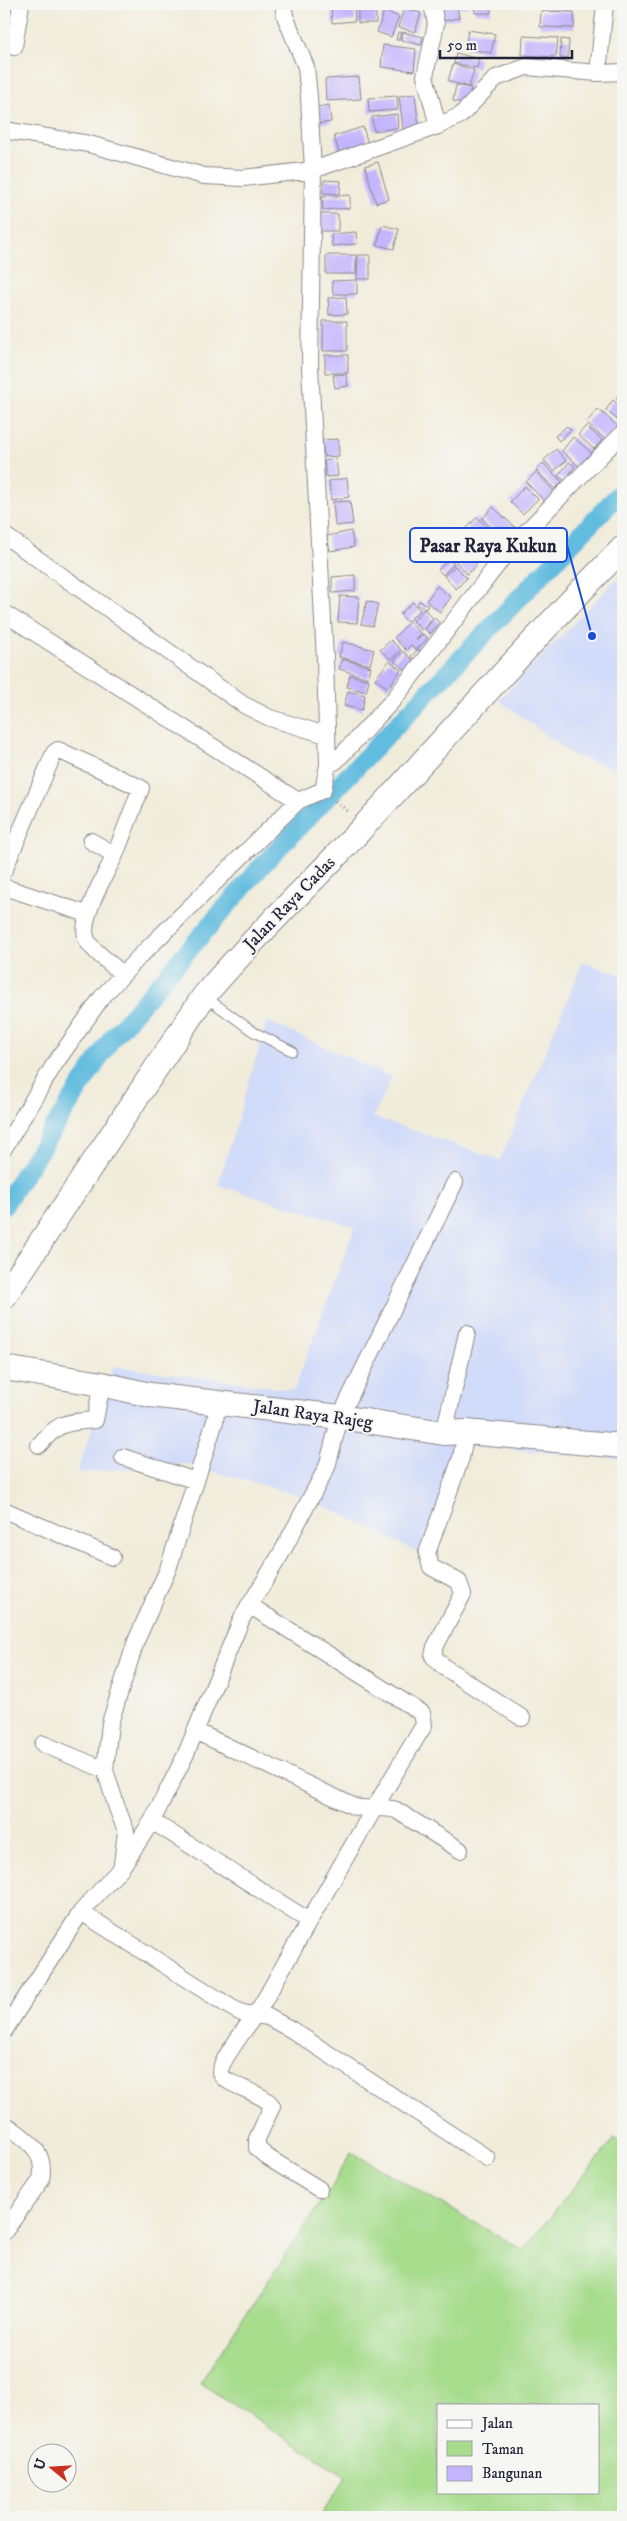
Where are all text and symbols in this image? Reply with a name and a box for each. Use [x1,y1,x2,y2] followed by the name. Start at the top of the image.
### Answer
[440,28,572,60] scale bar
[447,36,477,55] text: 50 m
[410,528,567,562] callout: Pasar Raya Kukun
[419,535,558,558] text: Pasar Raya Kukun
[238,852,340,957] street label: Jalan Raya Cadas
[250,1395,374,1434] street label: Jalan Raya Rajeg
[437,2404,600,2494] legend
[480,2414,513,2433] text: Jalan
[482,2440,524,2459] text: Taman
[28,2444,78,2494] north arrow
[30,2456,51,2472] text: U
[482,2464,542,2483] text: Bangunan

